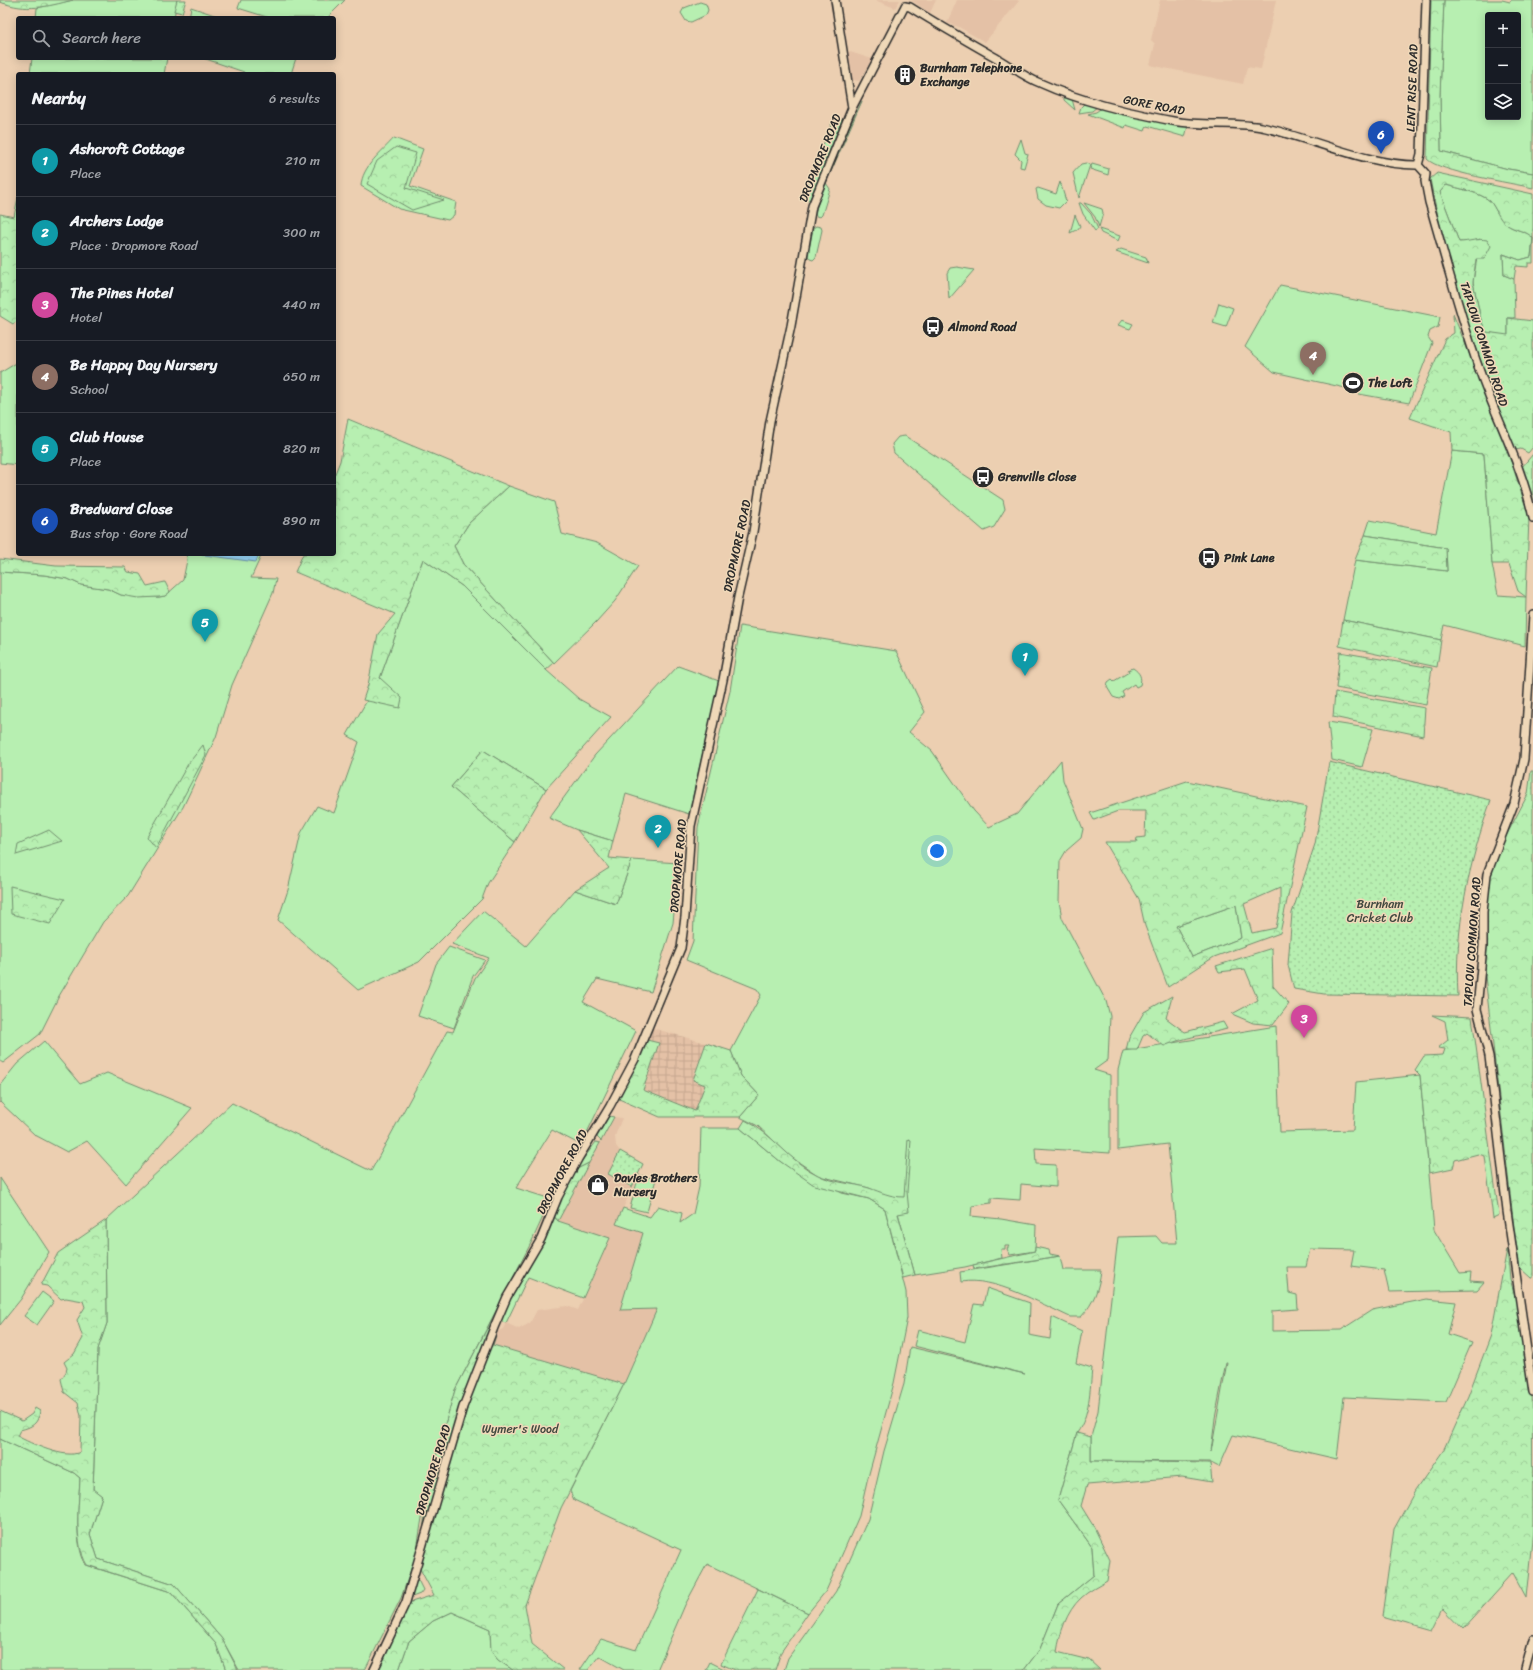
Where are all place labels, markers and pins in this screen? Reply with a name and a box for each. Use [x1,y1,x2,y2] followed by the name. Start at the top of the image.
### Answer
[920,57,1022,93] place label: Burnham Telephone Exchange
[892,62,918,88] building icon: Burnham Telephone Exchange
[1368,121,1394,154] pin: 6
[920,314,946,340] bus stop icon: Almond Road
[947,316,1018,338] place label: Almond Road
[1300,342,1326,375] pin: 4
[1340,370,1366,396] sports icon: The Loft
[1368,372,1413,394] place label: The Loft
[970,464,996,490] bus stop icon: Grenville Close
[997,466,1077,488] place label: Grenville Close
[1196,545,1222,571] bus stop icon: Pink Lane
[1224,547,1275,569] place label: Pink Lane
[192,609,218,642] pin: 5
[1012,643,1038,676] pin: 1
[645,815,671,848] pin: 2
[1291,1005,1317,1038] pin: 3
[613,1167,698,1203] place label: Davies Brothers Nursery
[585,1172,611,1198] shop icon: Davies Brothers Nursery

